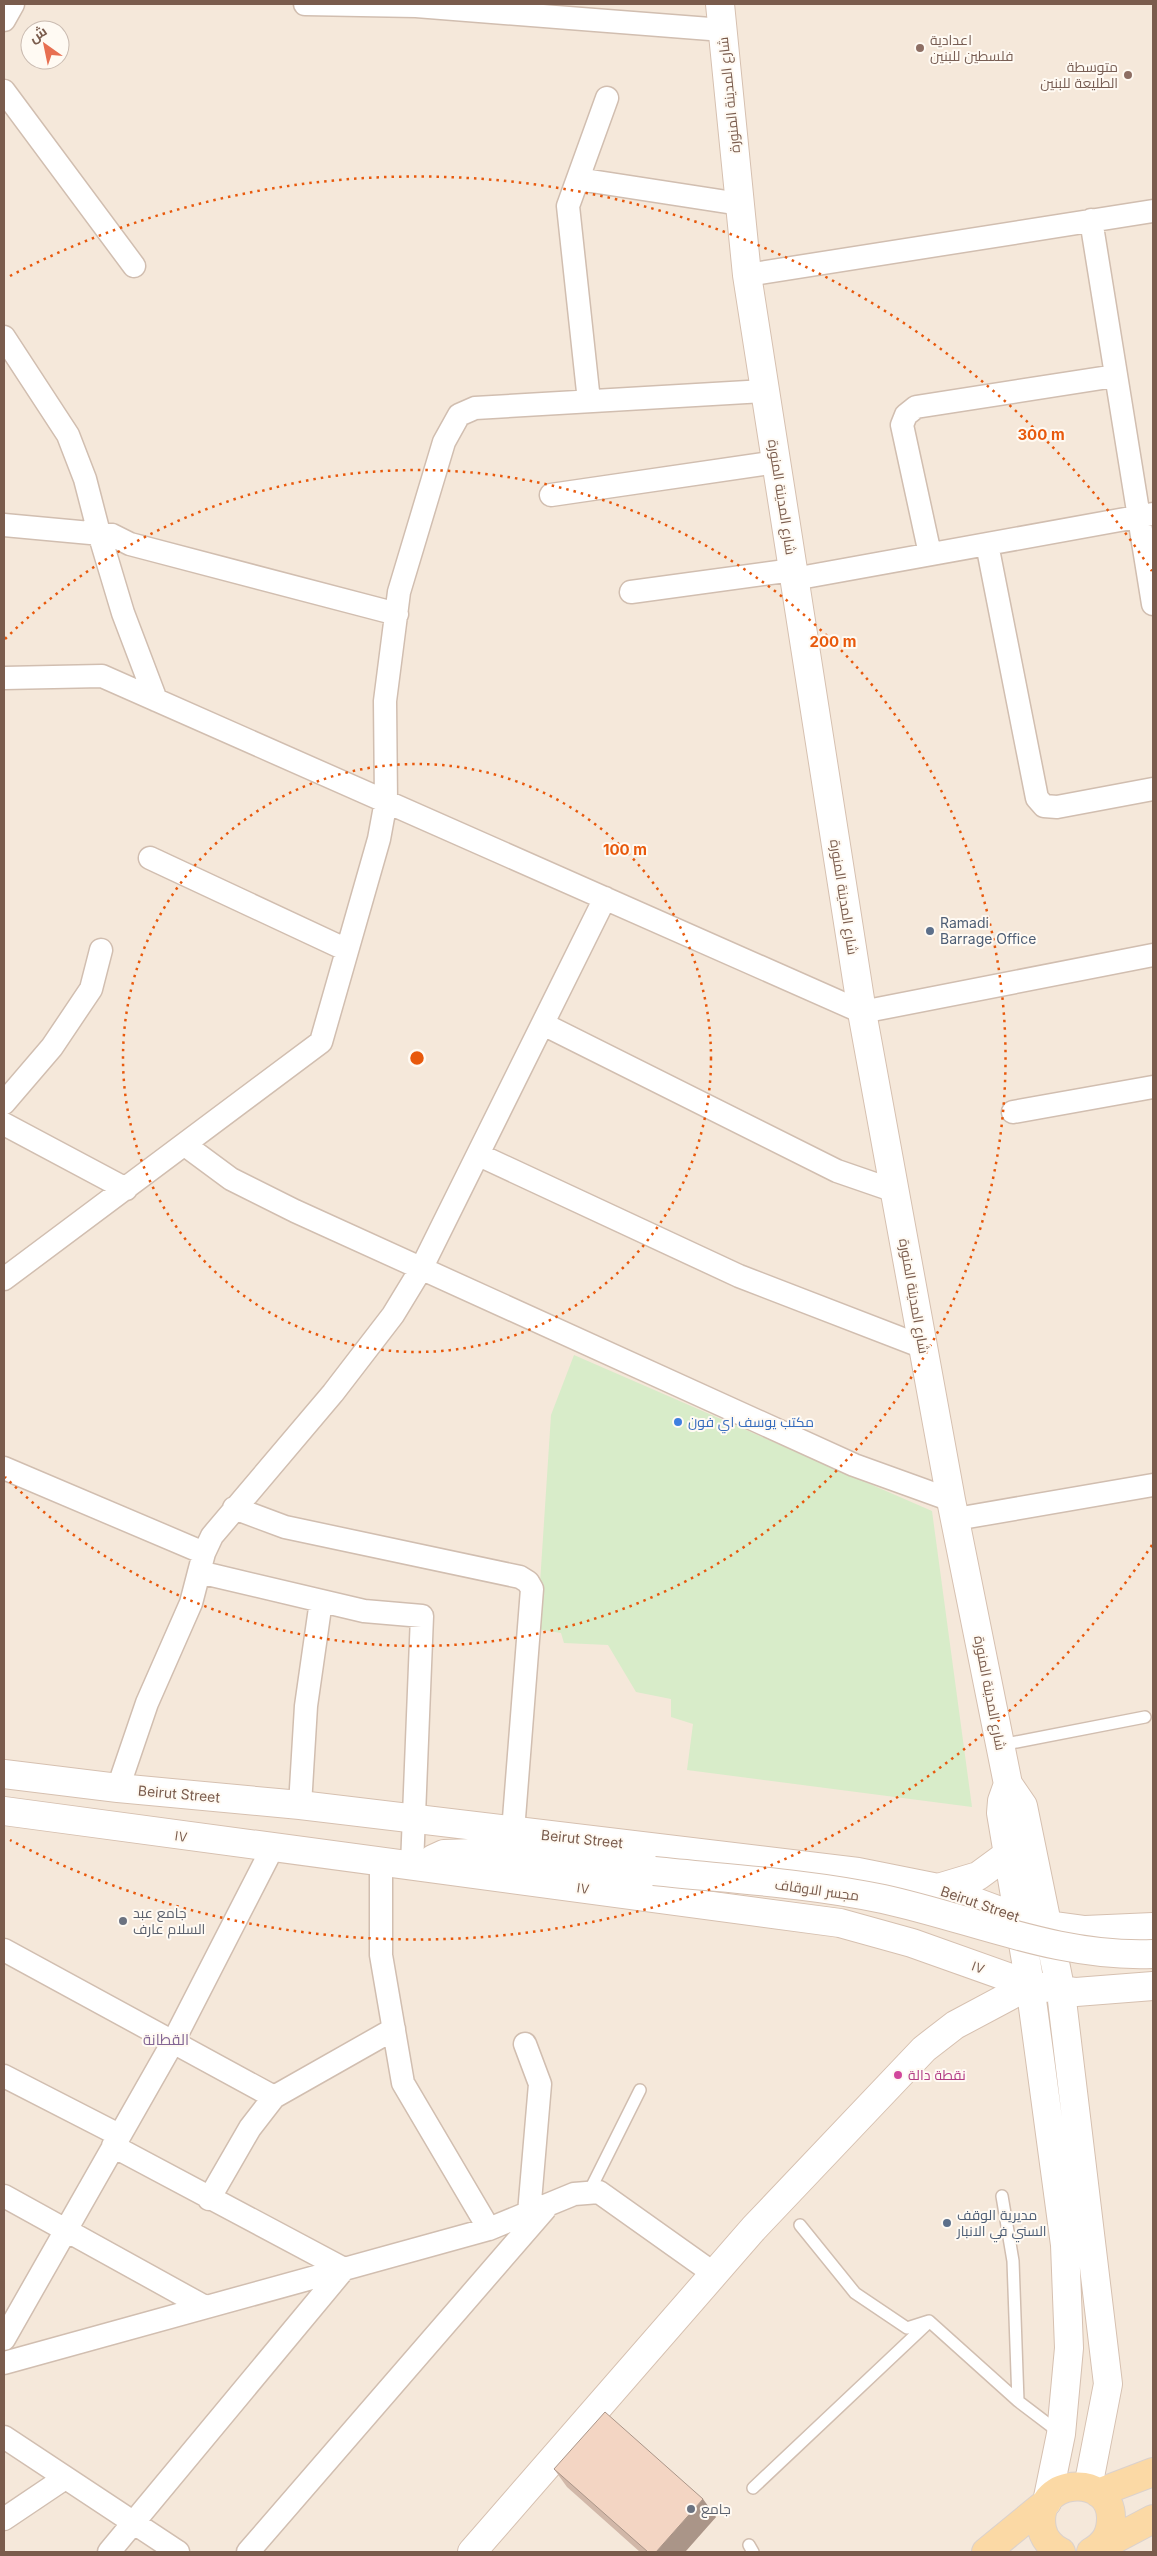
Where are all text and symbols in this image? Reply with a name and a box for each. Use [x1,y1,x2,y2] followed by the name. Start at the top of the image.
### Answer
[20,20,70,70] north arrow
[25,22,50,47] text: ش
[930,31,1013,64] place label: اعدادية فلسطين للبنين
[714,36,744,154] street label: شارع المدينة المنورة
[914,42,926,54] marker: اعدادية فلسطين للبنين
[1040,58,1118,91] place label: متوسطة الطليعة للبنين
[1122,69,1134,81] marker: متوسطة الطليعة للبنين
[1017,425,1065,444] text: 300 m
[764,438,800,556] street label: شارع المدينة المنورة
[810,632,856,651] text: 200 m
[826,838,862,956] street label: شارع المدينة المنورة
[603,840,647,859] text: 100 m
[940,914,1036,947] place label: Ramadi Barrage Office
[924,925,936,937] marker: Ramadi Barrage Office
[408,1049,426,1067] centre of rings
[895,1237,933,1355] street label: شارع المدينة المنورة
[688,1413,814,1434] place label: مكتب يوسف اي فون
[672,1416,684,1428] marker: مكتب يوسف اي فون
[970,1634,1010,1752] street label: شارع المدينة المنورة
[137,1781,221,1806] street label: Beirut Street
[173,1826,189,1845] street label: ١٧
[540,1826,624,1851] street label: Beirut Street
[774,1875,860,1904] street label: مجسر الاوقاف
[575,1878,591,1897] street label: ١٧
[938,1882,1022,1925] street label: Beirut Street
[133,1904,205,1939] place label: جامع عبد السلام عارف
[117,1915,129,1927] marker: جامع عبد السلام عارف
[969,1956,987,1977] street label: ١٧
[143,2030,189,2049] district label: القطانة
[908,2066,966,2083] place label: نقطة دالة
[892,2069,904,2081] marker: نقطة دالة
[956,2206,1047,2243] place label: مديرية الوقف السني في الانبار
[941,2217,953,2229] marker: مديرية الوقف السني في الانبار
[701,2500,731,2518] place label: جامع
[685,2503,697,2515] marker: جامع

